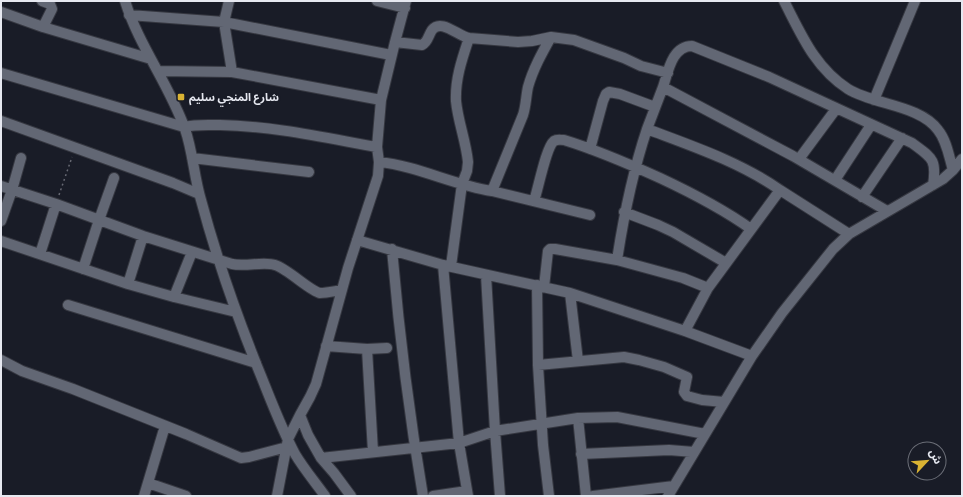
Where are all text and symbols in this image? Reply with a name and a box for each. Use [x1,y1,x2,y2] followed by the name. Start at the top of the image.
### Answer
[189,90,279,107] place label: شارع المنجي سليم
[176,92,186,102] marker: شارع المنجي سليم
[907,441,947,481] north arrow
[926,447,946,466] text: ش

